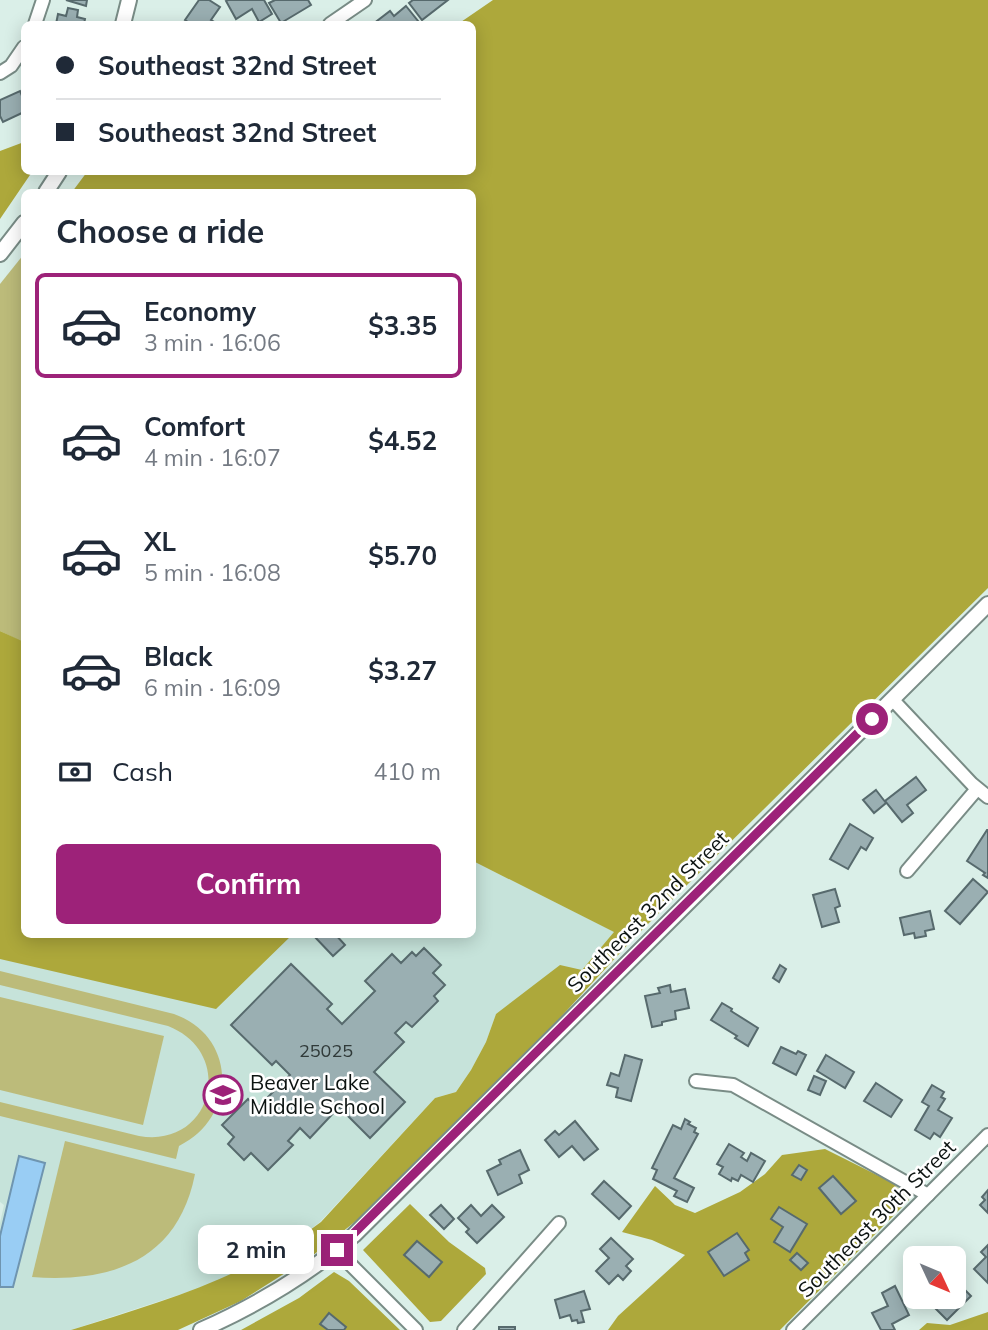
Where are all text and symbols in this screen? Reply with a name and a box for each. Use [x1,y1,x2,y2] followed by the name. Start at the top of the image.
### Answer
[98,49,376,82] text: Southeast 32nd Street
[98,116,376,149] text: Southeast 32nd Street
[56,211,264,251] text: Choose a ride
[60,294,123,357] icon: car
[144,295,256,328] text: Economy
[368,309,437,342] text: $3.35
[144,328,281,357] text: 3 min · 16:06
[60,409,123,472] icon: car
[144,410,245,443] text: Comfort
[368,424,437,457] text: $4.52
[144,443,281,472] text: 4 min · 16:07
[60,524,123,587] icon: car
[144,525,176,558] text: XL
[368,539,437,572] text: $5.70
[144,558,281,587] text: 5 min · 16:08
[60,639,123,702] icon: car
[144,640,212,673] text: Black
[368,654,437,687] text: $3.27
[144,673,281,702] text: 6 min · 16:09
[856,703,888,735] route start
[56,753,94,791] icon: cash
[112,755,173,788] text: Cash
[373,757,441,786] text: 410 m
[561,825,733,997] street label: Southeast 32nd Street
[56,844,441,924] button: Confirm
[299,1039,353,1062] house number: 25025
[250,1069,385,1119] place label: Beaver Lake Middle School
[202,1074,244,1116] school or university icon: Beaver Lake Middle School
[792,1134,961,1303] street label: Southeast 30th Street
[197,1226,312,1274] callout: 2 min
[321,1234,353,1266] route end
[226,1235,286,1264] text: 2 min
[903,1246,966,1309] north arrow
[903,1246,966,1309] map controls

